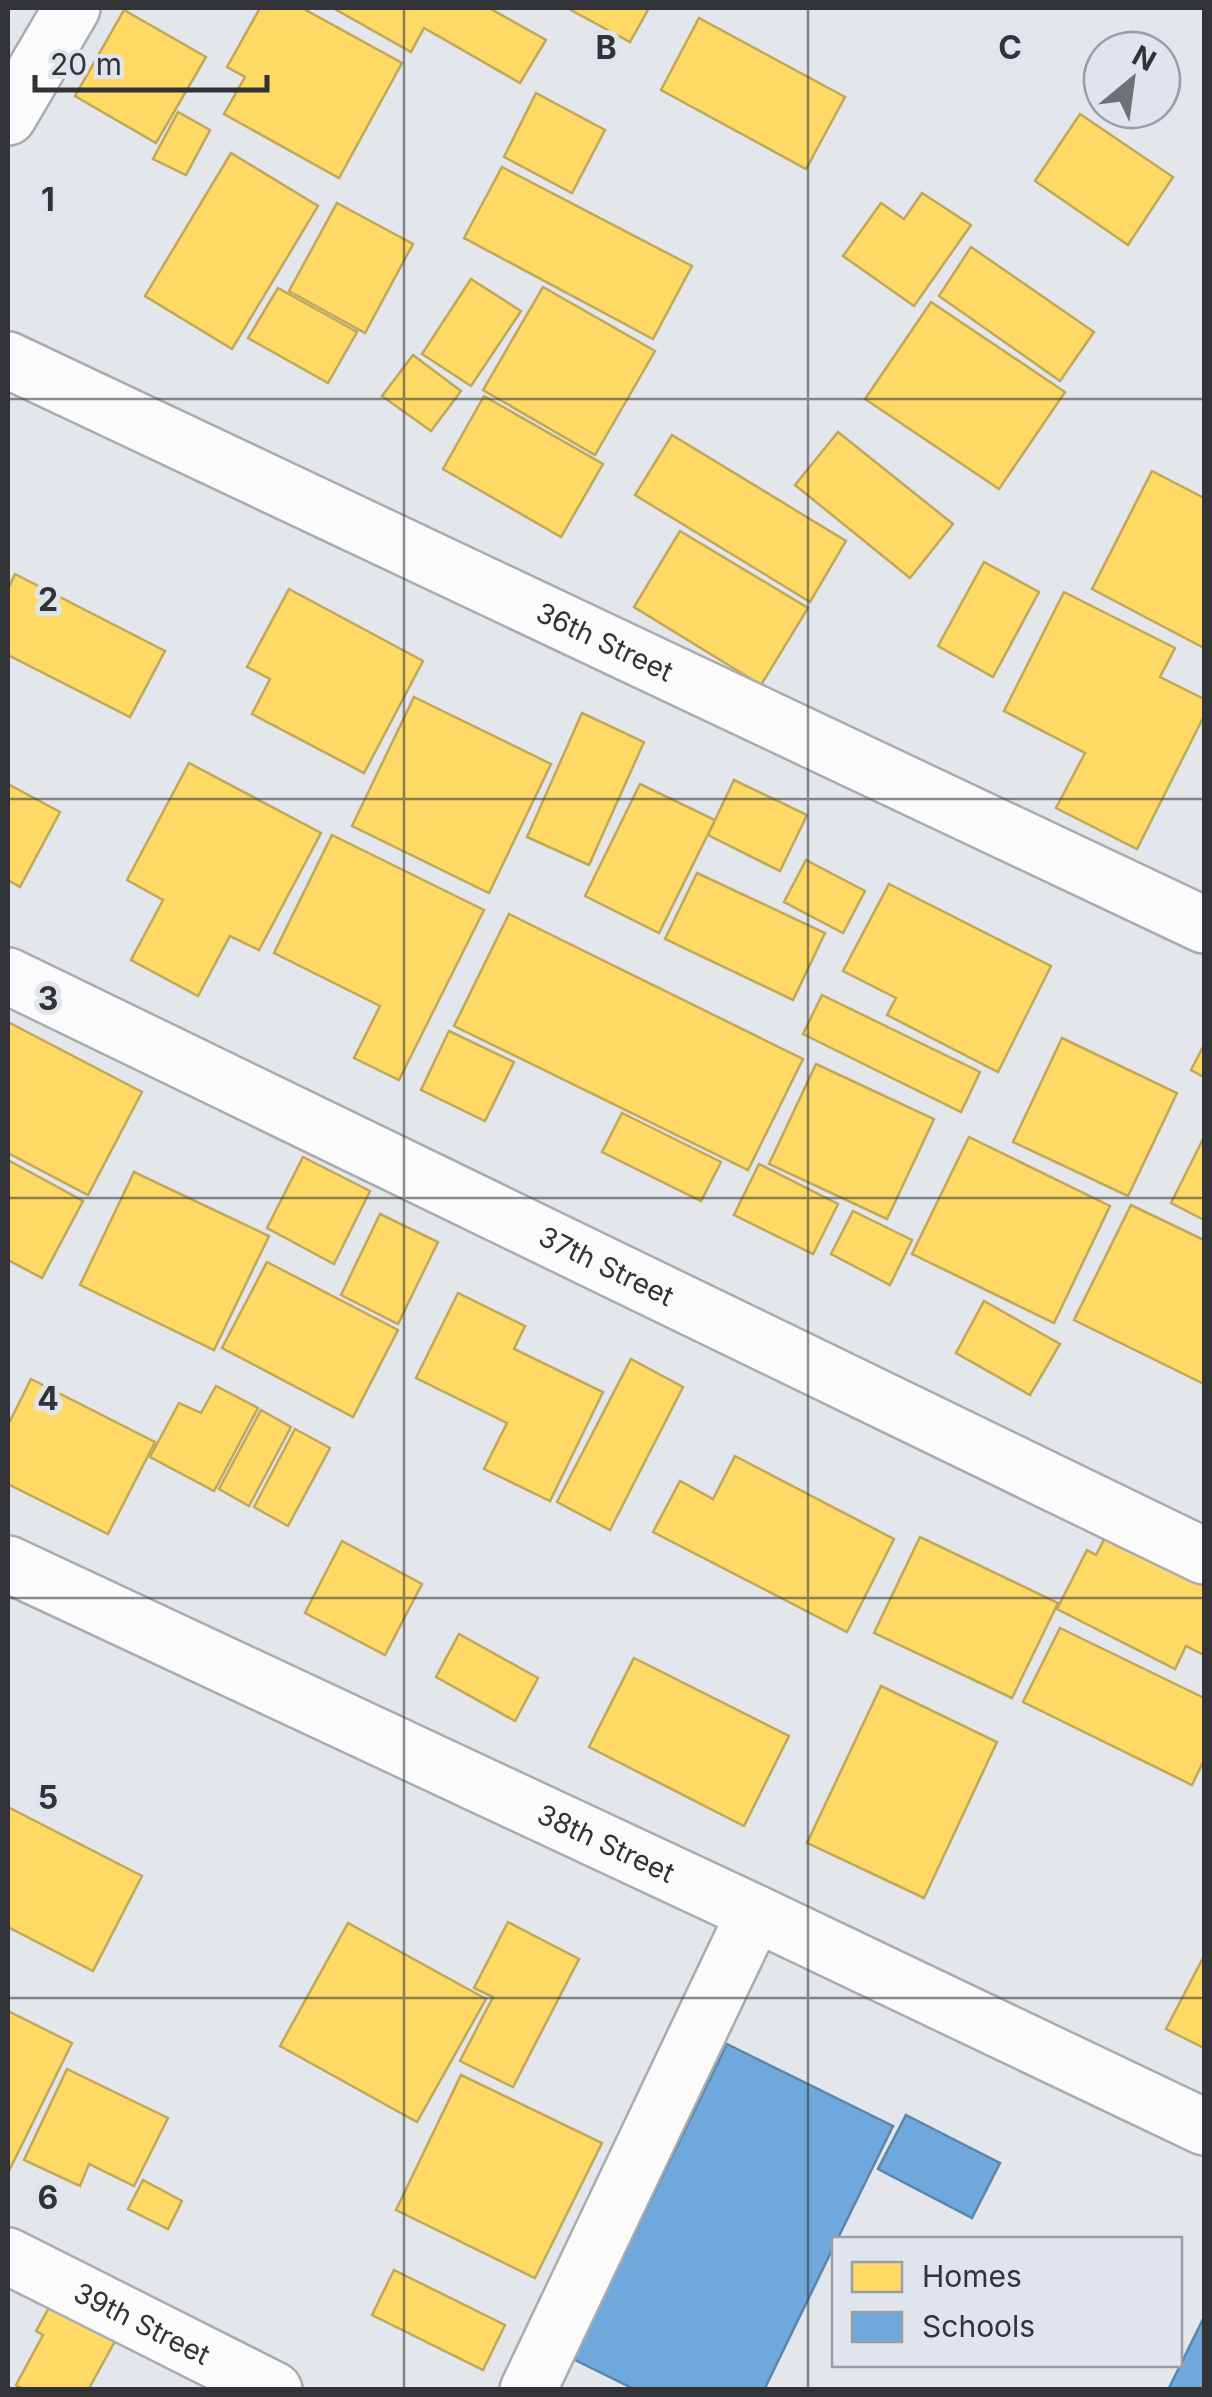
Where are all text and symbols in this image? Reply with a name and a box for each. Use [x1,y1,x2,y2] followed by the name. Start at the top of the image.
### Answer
[595,28,617,67] text: B
[998,28,1022,67] text: C
[35,30,268,92] scale bar
[1082,30,1182,130] north arrow
[1127,38,1162,78] text: N
[50,46,122,82] text: 20 m
[41,180,55,219] text: 1
[38,580,58,619] text: 2
[531,595,679,689] street label: 36th Street
[38,979,58,1018] text: 3
[533,1219,679,1313] street label: 37th Street
[37,1379,59,1418] text: 4
[38,1778,58,1817] text: 5
[532,1797,680,1890] street label: 38th Street
[38,2178,58,2217] text: 6
[832,2237,1182,2367] legend
[922,2258,1022,2294] text: Homes
[68,2275,216,2372] street label: 39th Street
[922,2308,1035,2344] text: Schools

